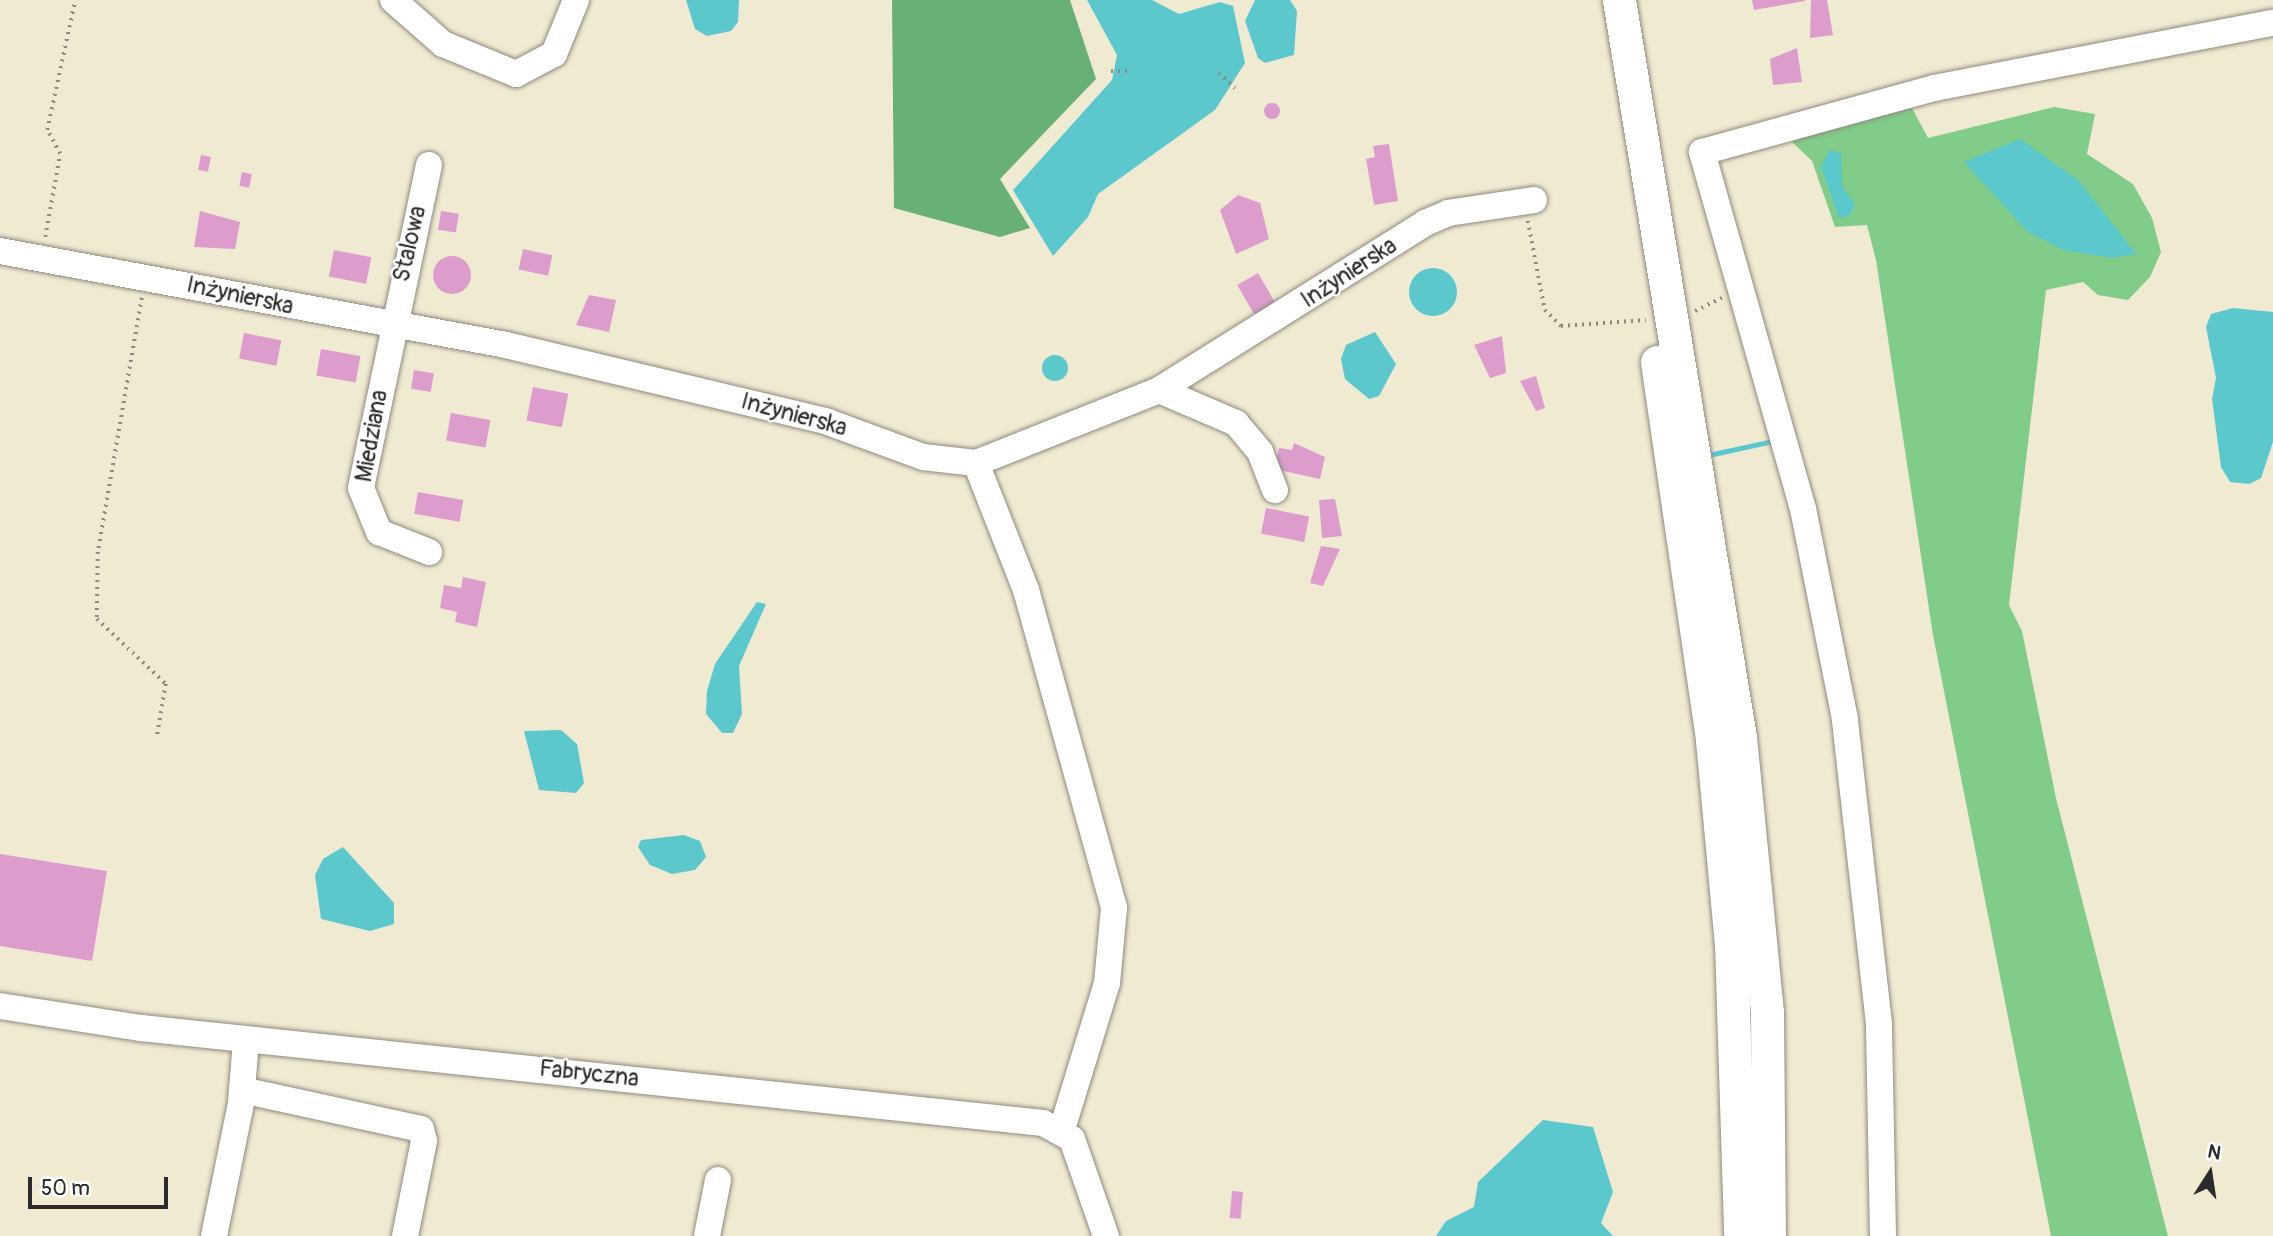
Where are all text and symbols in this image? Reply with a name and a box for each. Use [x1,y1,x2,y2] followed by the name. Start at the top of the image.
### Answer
[388,203,432,285] street label: Stalowa
[1296,232,1402,314] street label: Inżynierska
[184,271,296,321] street label: Inżynierska
[350,388,394,484] street label: Miedziana
[738,388,850,442] street label: Inżynierska
[538,1055,640,1093] street label: Fabryczna
[2175,1138,2245,1208] north arrow
[2206,1139,2223,1166] text: N
[32,1162,172,1206] scale bar
[41,1175,90,1202] text: 50 m

